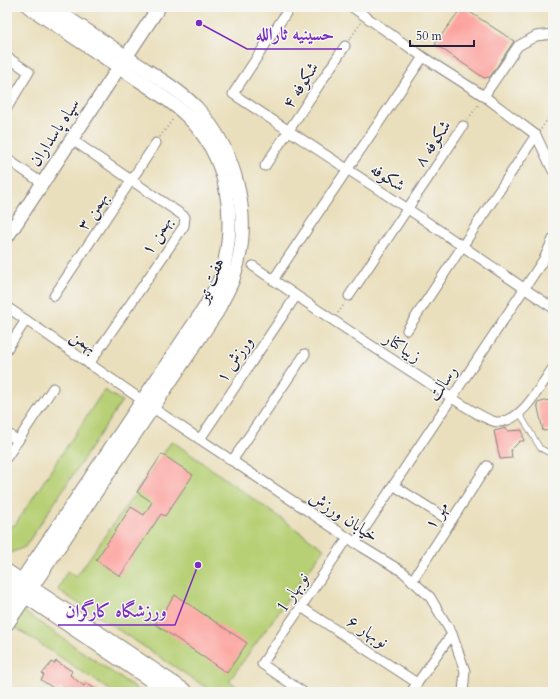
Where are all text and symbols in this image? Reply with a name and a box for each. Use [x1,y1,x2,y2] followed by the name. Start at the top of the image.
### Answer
[247,19,342,49] callout: حسینیه ثارالله
[256,22,334,47] text: حسینیه ثارالله
[410,22,474,48] scale bar
[416,28,443,44] text: 50 m
[277,57,324,113] street label: شکوفه ۴
[24,94,86,171] street label: سپاه پاسداران
[408,116,456,171] street label: شکوفه ۸
[366,158,409,197] street label: شکوفه
[71,187,113,235] street label: بهمن ۳
[136,211,177,259] street label: بهمن ۱
[190,254,230,308] street label: هفت تیر
[66,324,102,359] street label: بهمن
[378,326,426,368] street label: زیباکنار
[210,331,258,387] street label: ورزش ۱
[422,361,463,406] street label: رسالت
[305,486,383,547] street label: خیابان ورزش
[419,496,454,534] street label: مهر ۱
[271,568,314,617] street label: نوبهار 1
[58,595,175,625] callout: ورزشگاه کارگران
[65,599,167,624] text: ورزشگاه کارگران
[343,610,393,653] street label: نوبهار ۶

